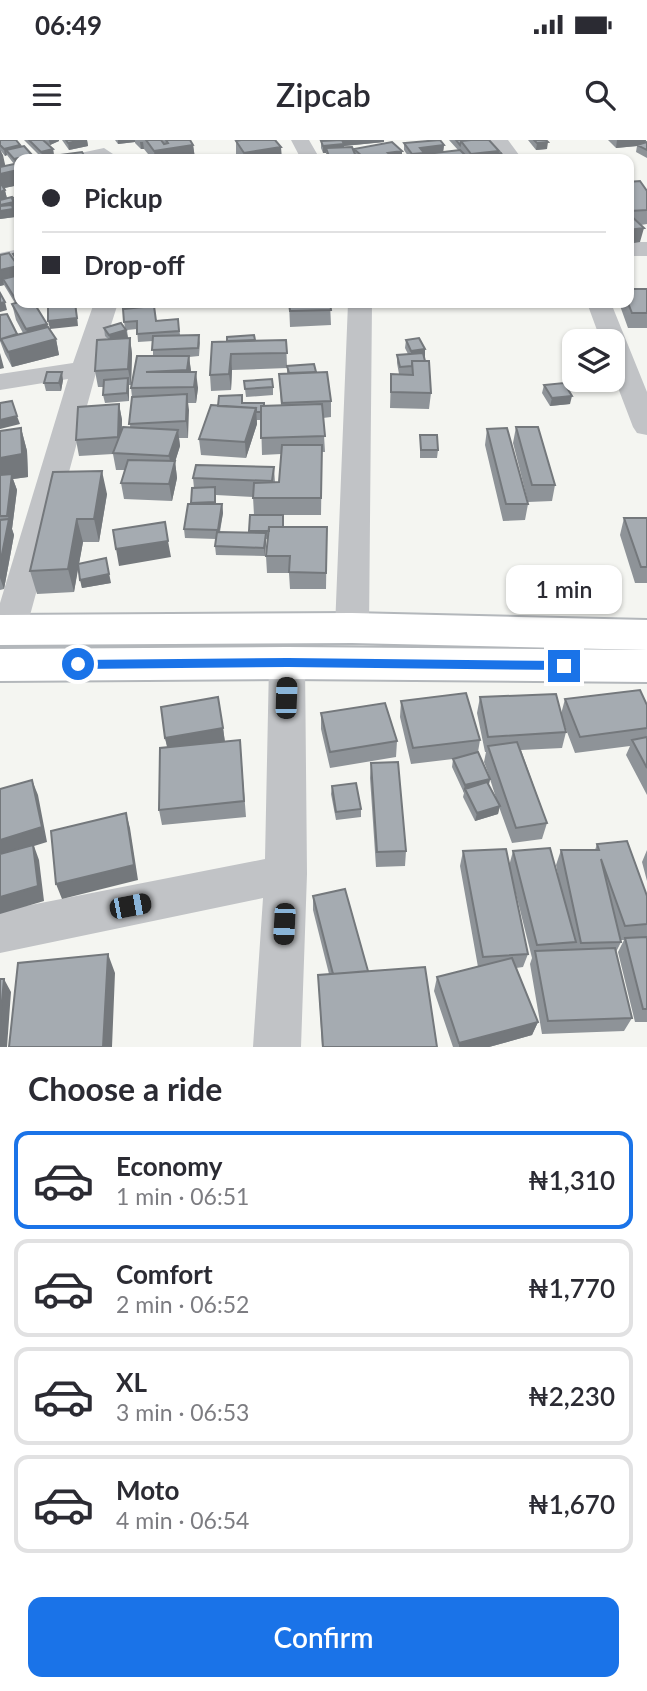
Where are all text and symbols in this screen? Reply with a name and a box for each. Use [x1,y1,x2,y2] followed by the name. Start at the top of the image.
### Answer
[35,9,102,41] text: 06:49
[276,75,371,114] text: Zipcab
[28,76,66,114] icon: menu
[581,76,619,114] icon: search
[84,182,163,214] text: Pickup
[84,249,185,281] text: Drop-off
[562,329,625,392] map controls
[562,329,625,392] button: layers
[506,564,622,614] callout: 1 min
[536,575,592,603] text: 1 min
[62,648,94,680] route start
[548,650,580,682] route end
[275,677,298,719] car
[108,892,153,920] car
[273,902,296,946] car
[28,1069,222,1108] text: Choose a ride
[32,1149,95,1212] icon: car
[116,1150,222,1182] text: Economy
[528,1164,615,1196] text: ₦1,310
[116,1182,249,1210] text: 1 min · 06:51
[32,1257,95,1320] icon: car
[116,1258,213,1290] text: Comfort
[528,1272,615,1304] text: ₦1,770
[116,1290,249,1318] text: 2 min · 06:52
[32,1365,95,1428] icon: car
[116,1366,147,1398] text: XL
[528,1380,615,1412] text: ₦2,230
[116,1398,249,1426] text: 3 min · 06:53
[32,1473,95,1536] icon: car
[116,1474,179,1506] text: Moto
[528,1488,615,1520] text: ₦1,670
[116,1506,249,1534] text: 4 min · 06:54
[28,1597,619,1677] button: Confirm

